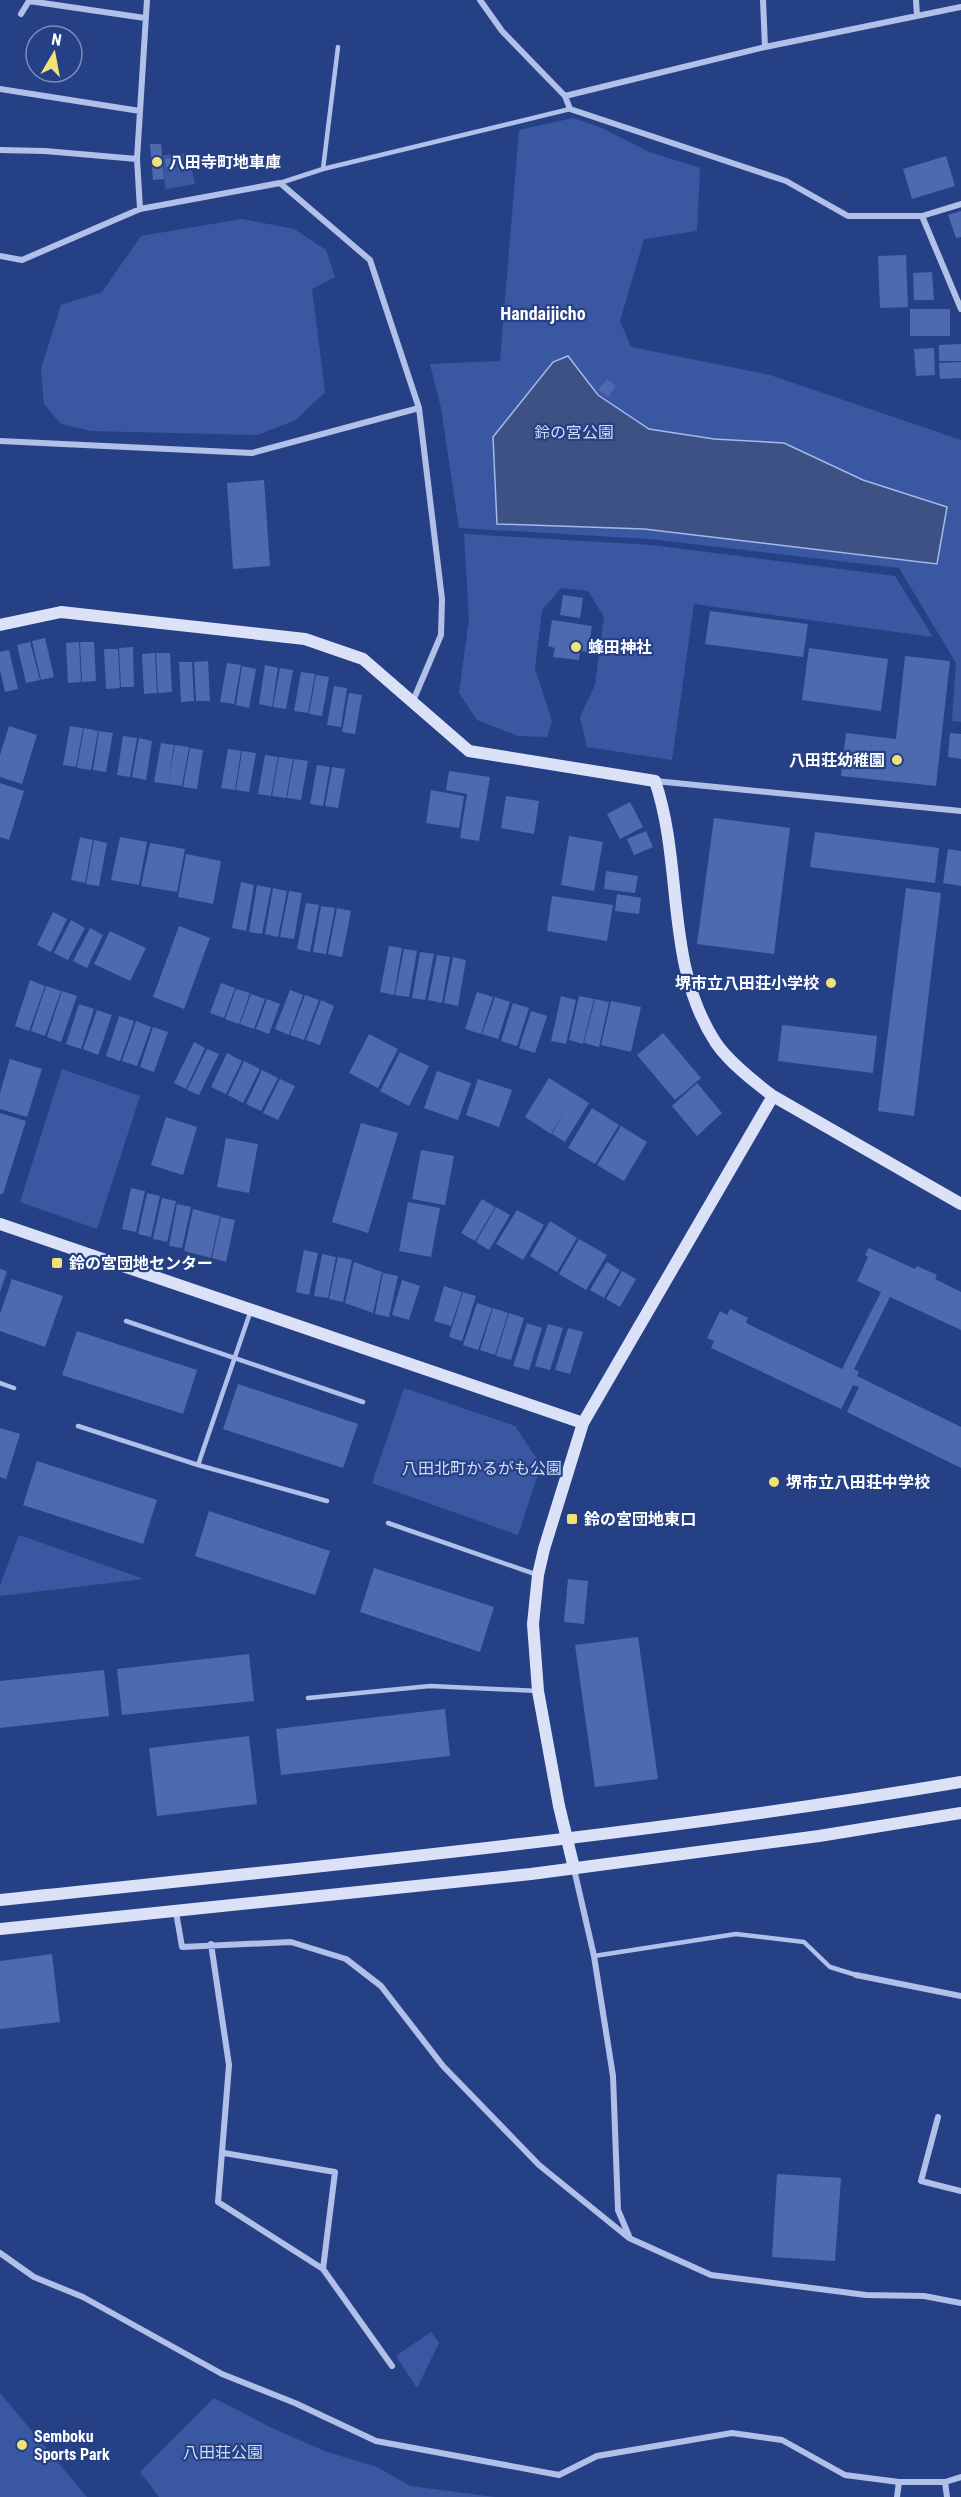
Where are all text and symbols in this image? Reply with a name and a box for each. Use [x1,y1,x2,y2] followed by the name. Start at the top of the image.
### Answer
[24,24,84,84] north arrow
[50,30,63,50] text: N
[169,153,281,172] place label: 八田寺町地車庫
[150,155,164,169] marker: 八田寺町地車庫
[500,303,586,324] district label: Handaijicho
[534,423,614,442] park label: 鈴の宮公園
[588,638,652,657] place label: 蜂田神社
[569,640,583,654] marker: 蜂田神社
[789,751,885,770] place label: 八田荘幼稚園
[890,753,904,767] marker: 八田荘幼稚園
[675,974,819,993] place label: 堺市立八田荘小学校
[824,976,838,990] marker: 堺市立八田荘小学校
[69,1254,213,1273] place label: 鈴の宮団地センター
[50,1256,64,1270] marker: 鈴の宮団地センター
[402,1459,562,1478] park label: 八田北町かるがも公園
[786,1473,930,1492] place label: 堺市立八田荘中学校
[767,1475,781,1489] marker: 堺市立八田荘中学校
[584,1510,696,1529] place label: 鈴の宮団地東口
[565,1512,579,1526] marker: 鈴の宮団地東口
[34,2427,110,2464] place label: Semboku Sports Park
[15,2438,29,2452] marker: Semboku Sports Park
[183,2443,263,2462] park label: 八田荘公園

